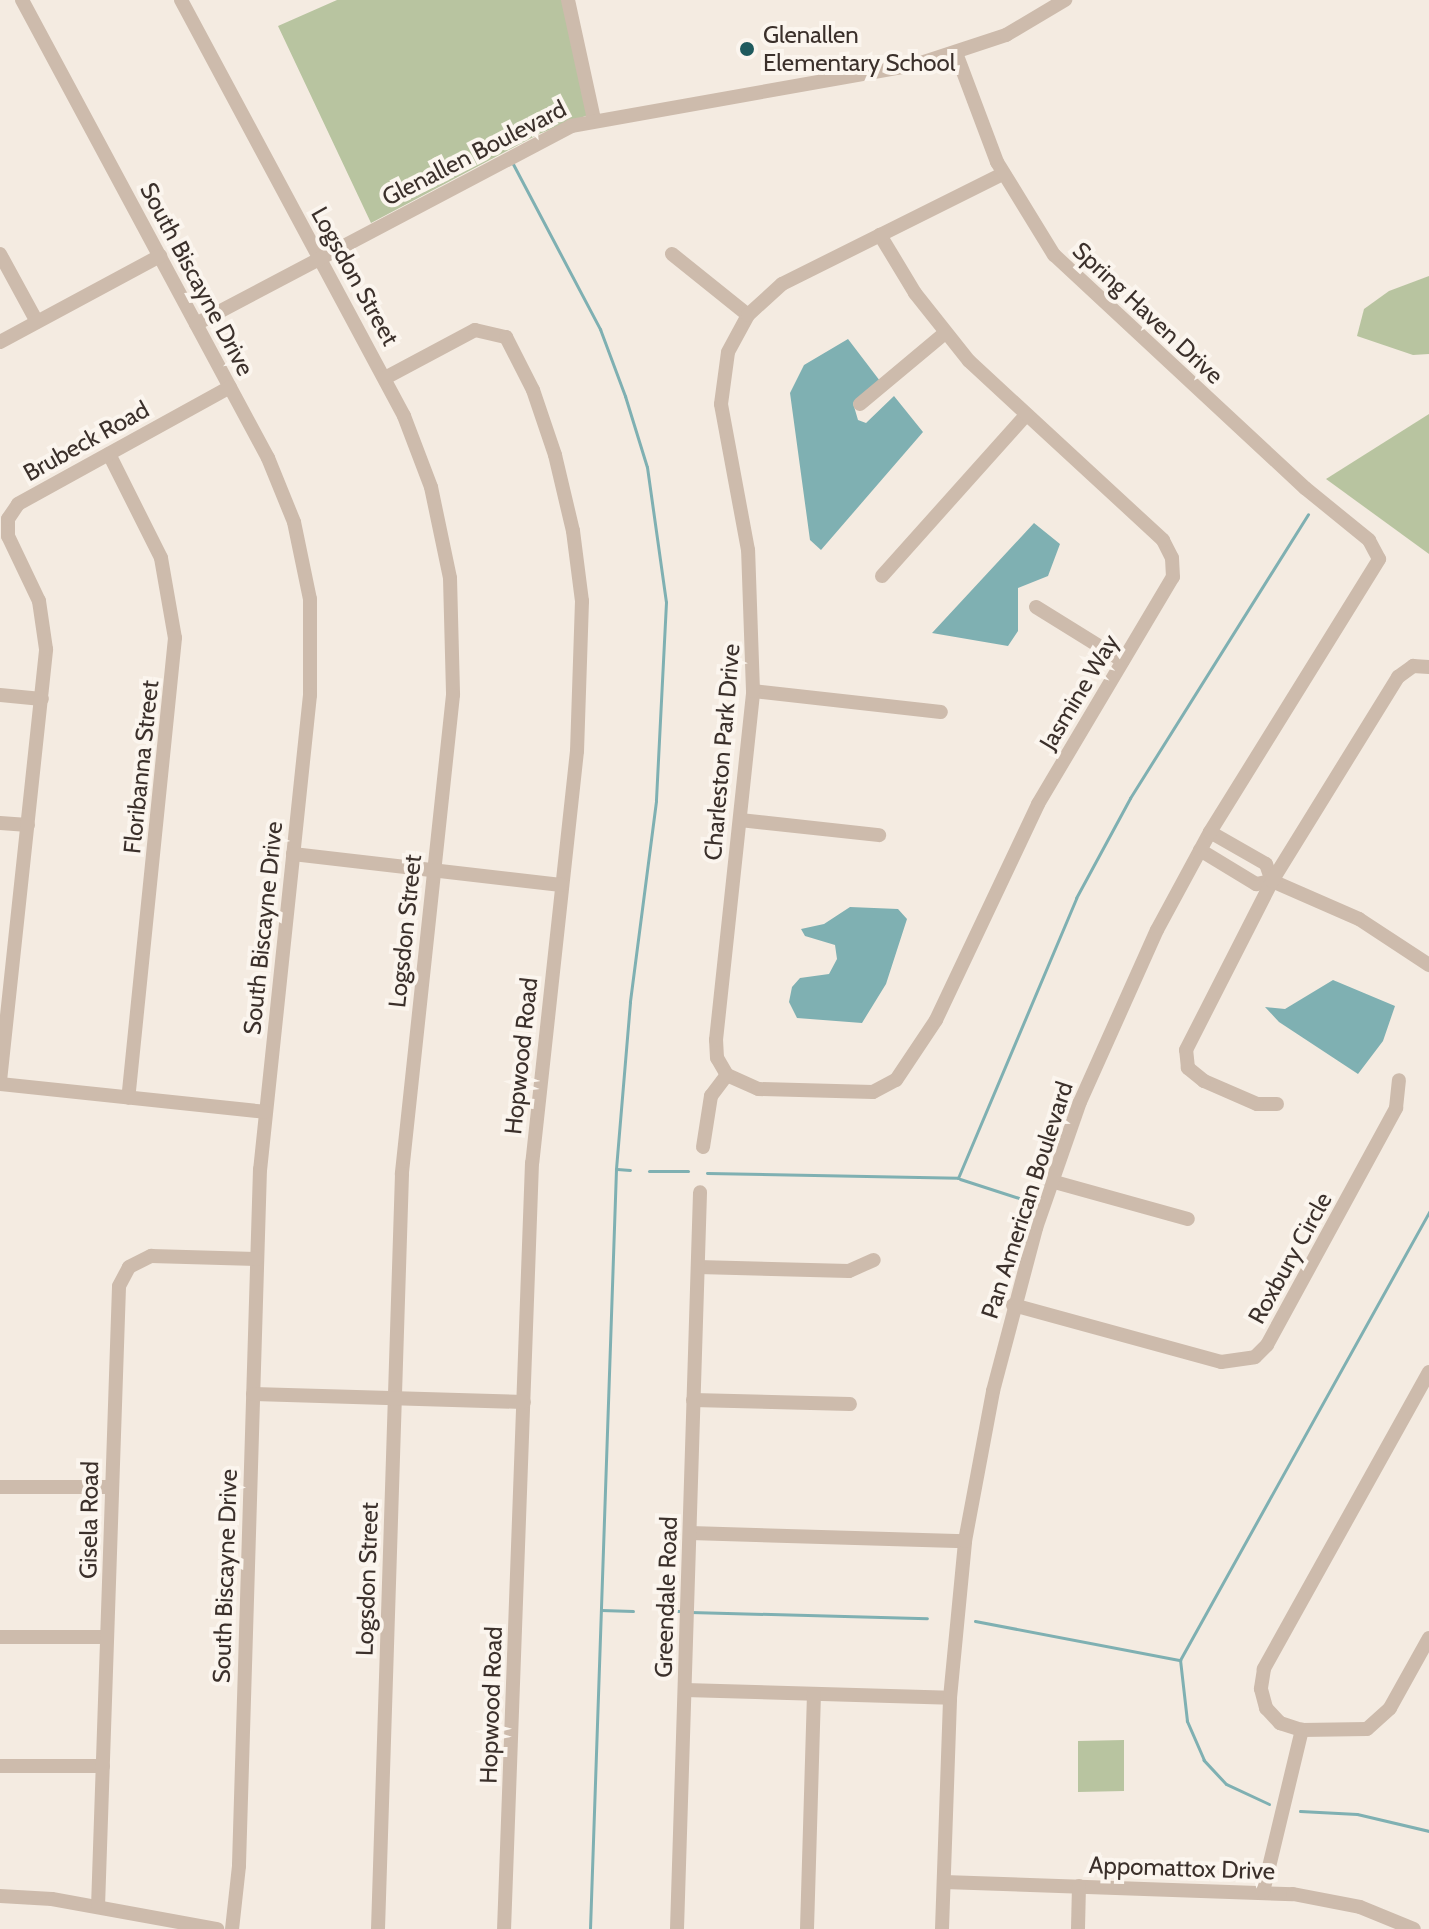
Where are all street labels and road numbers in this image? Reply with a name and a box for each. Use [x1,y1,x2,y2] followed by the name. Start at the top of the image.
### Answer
[377,94,571,212] street label: Glenallen Boulevard
[134,178,260,380] street label: South Biscayne Drive
[305,202,405,350] street label: Logsdon Street
[1067,236,1229,390] street label: Spring Haven Drive
[18,395,154,487] street label: Brubeck Road
[1033,629,1125,755] street label: Jasmine Way
[698,643,746,861] street label: Charleston Park Drive
[118,679,164,855] street label: Floribanna Street
[237,820,289,1036] street label: South Biscayne Drive
[383,853,427,1009] street label: Logsdon Street
[498,976,544,1136] street label: Hopwood Road
[975,1078,1079,1322] street label: Pan American Boulevard
[1242,1187,1338,1329] street label: Roxbury Circle
[74,1461,104,1579] street label: Gisela Road
[207,1468,243,1684] street label: South Biscayne Drive
[350,1502,384,1656] street label: Logsdon Street
[649,1516,683,1678] street label: Greendale Road
[474,1626,508,1784] street label: Hopwood Road
[1088,1850,1276,1886] street label: Appomattox Drive

